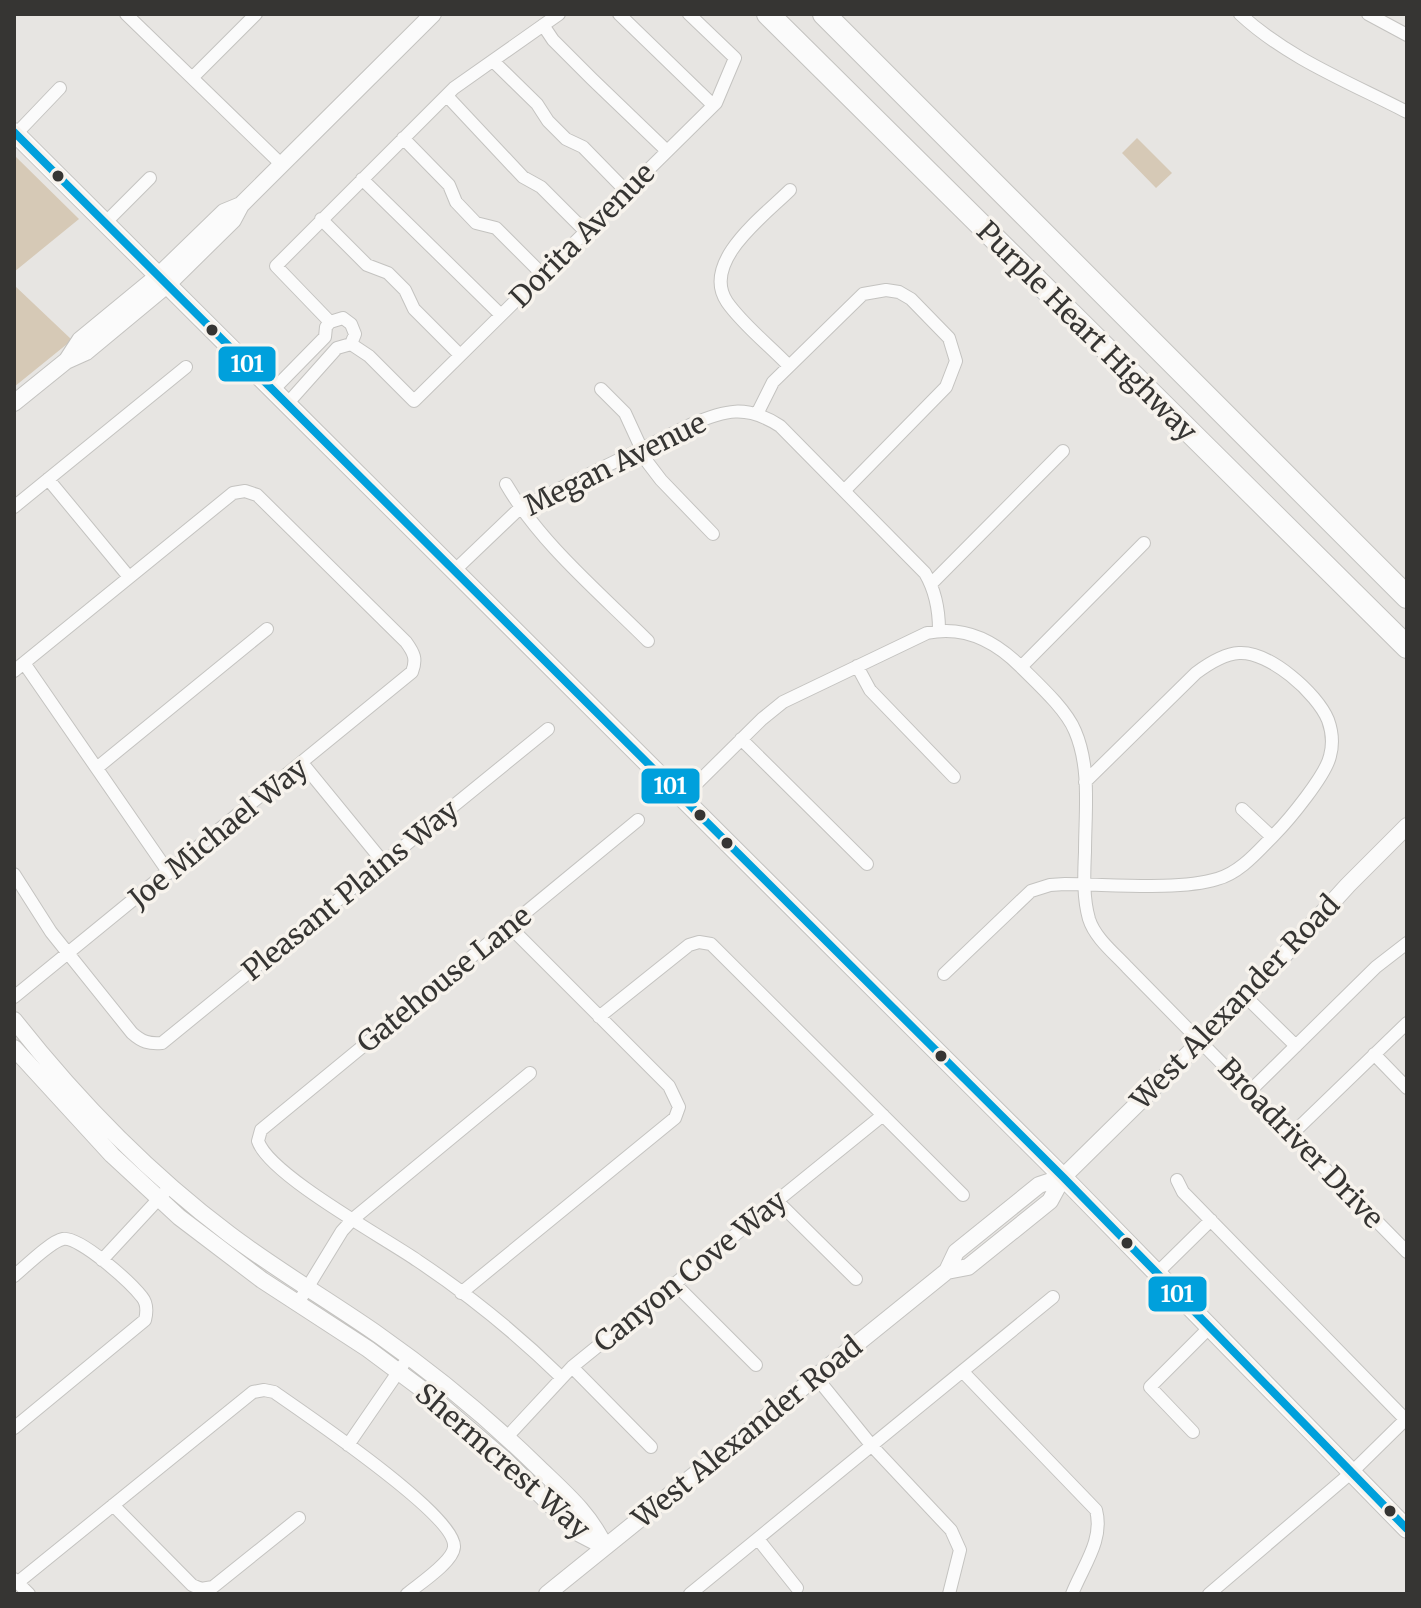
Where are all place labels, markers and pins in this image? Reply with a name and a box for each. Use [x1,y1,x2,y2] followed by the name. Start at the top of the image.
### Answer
[50,168,66,184] unlabelled marker
[204,322,220,338] unlabelled marker
[692,807,708,823] unlabelled marker
[719,835,735,851] unlabelled marker
[933,1048,949,1064] unlabelled marker
[1119,1235,1135,1251] unlabelled marker
[1382,1503,1398,1519] unlabelled marker

